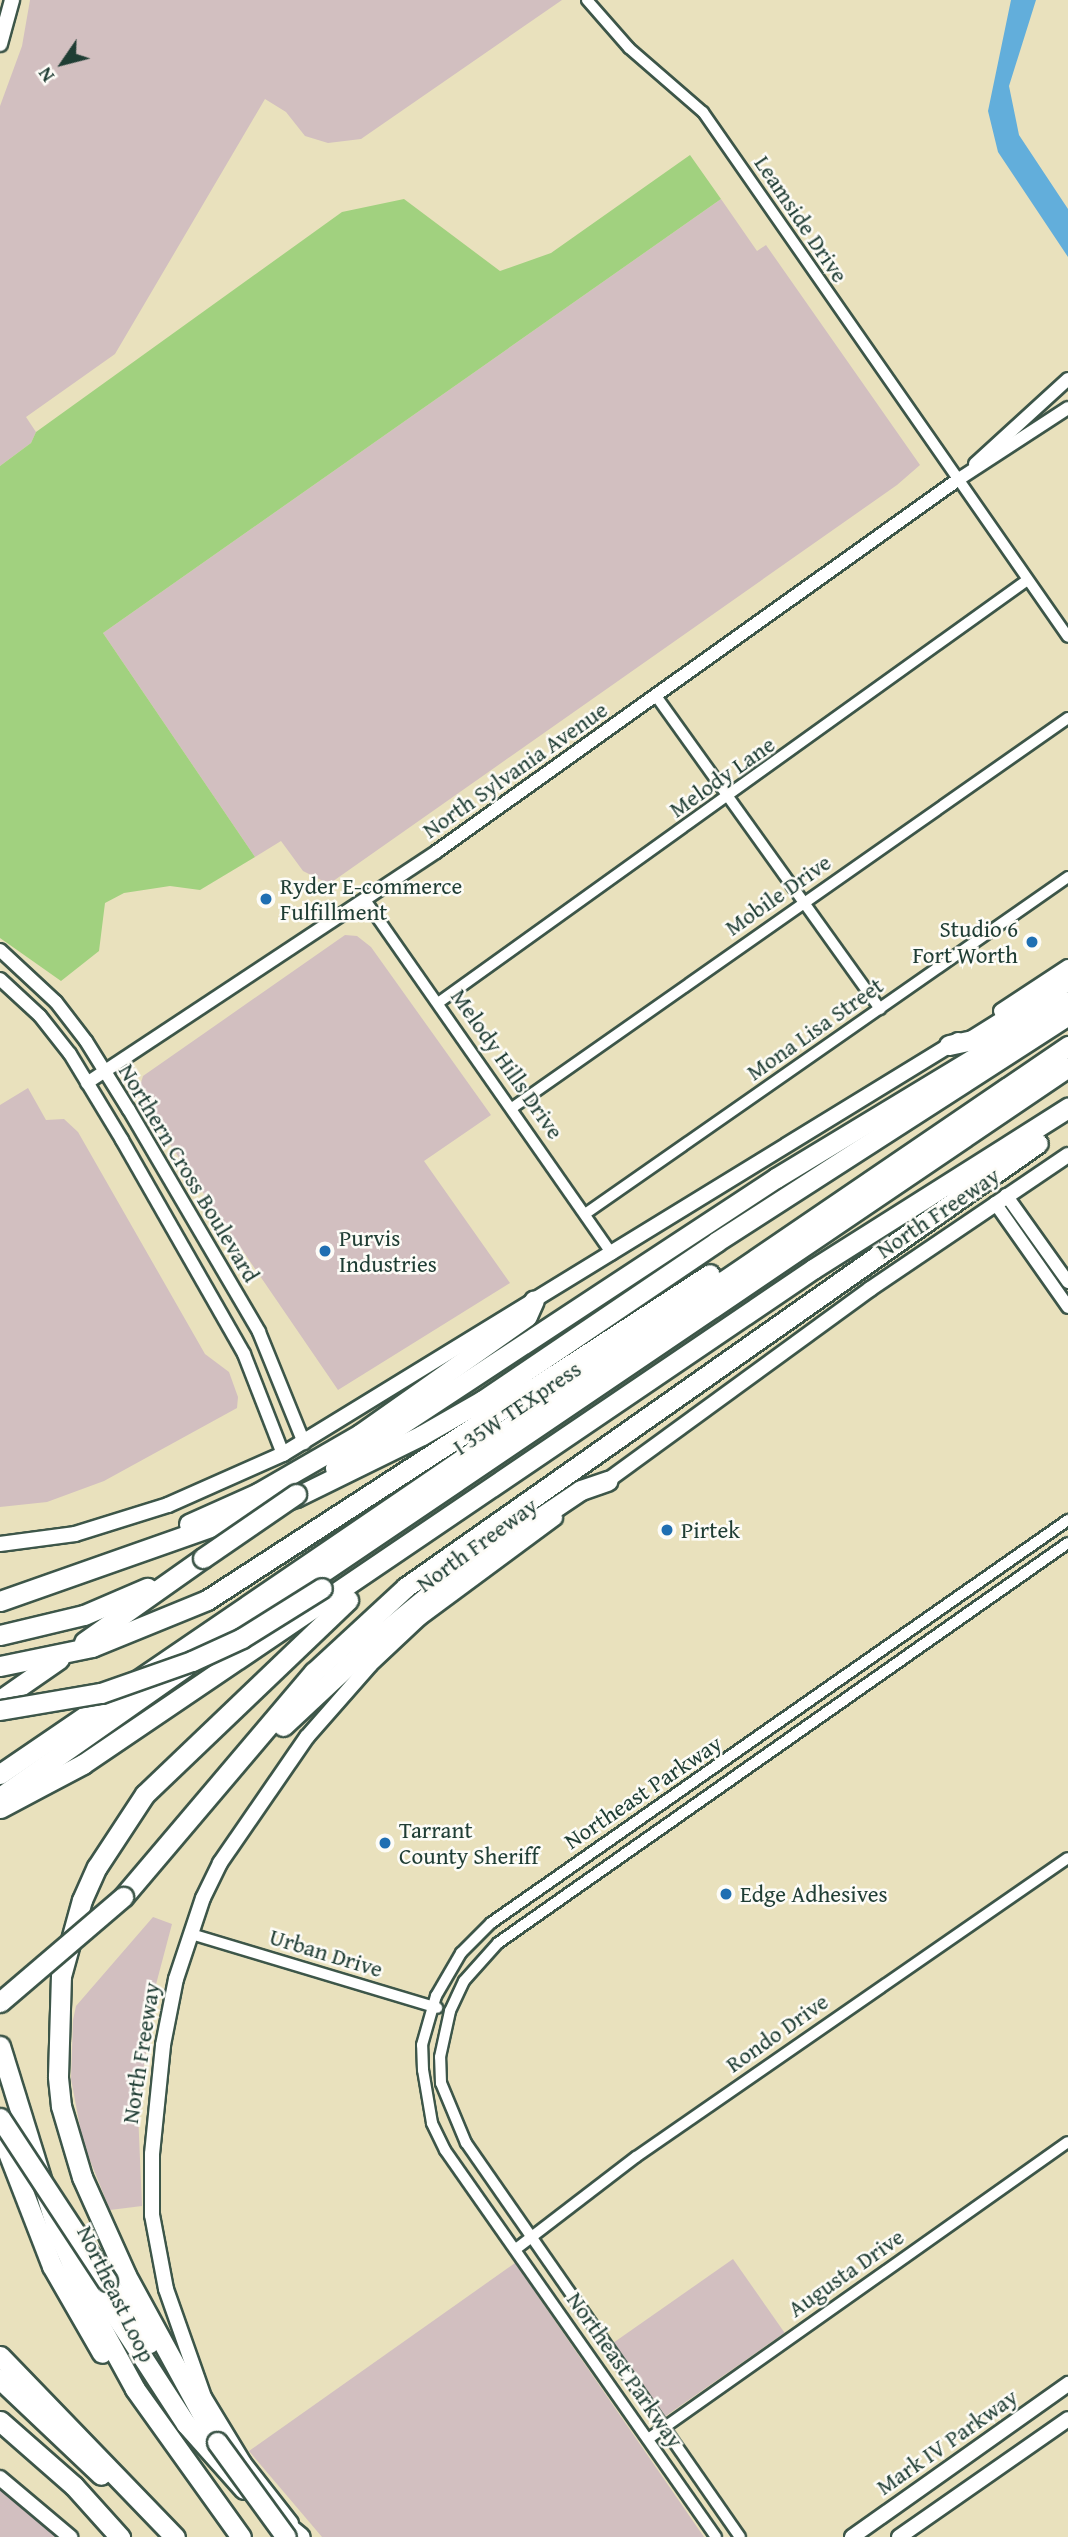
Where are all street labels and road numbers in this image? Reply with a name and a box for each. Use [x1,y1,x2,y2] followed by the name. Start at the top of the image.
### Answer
[748,150,854,288] street label: Leamside Drive
[417,696,613,844] street label: North Sylvania Avenue
[664,731,780,823] street label: Melody Lane
[720,848,836,942] street label: Mobile Drive
[741,972,889,1086] street label: Mona Lisa Street
[445,984,569,1144] street label: Melody Hills Drive
[113,1059,265,1287] street label: Northern Cross Boulevard
[871,1162,1005,1264] street label: North Freeway
[448,1355,586,1461] street label: I 35W TEXpress
[411,1492,543,1598] street label: North Freeway
[559,1729,727,1855] street label: Northeast Parkway
[266,1923,386,1983] street label: Urban Drive
[116,1980,166,2126] street label: North Freeway
[721,1988,833,2078] street label: Rondo Drive
[71,2221,161,2367] street label: Northeast Loop
[783,2223,909,2323] street label: Augusta Drive
[561,2287,689,2453] street label: Northeast Parkway
[871,2383,1023,2501] street label: Mark IV Parkway

